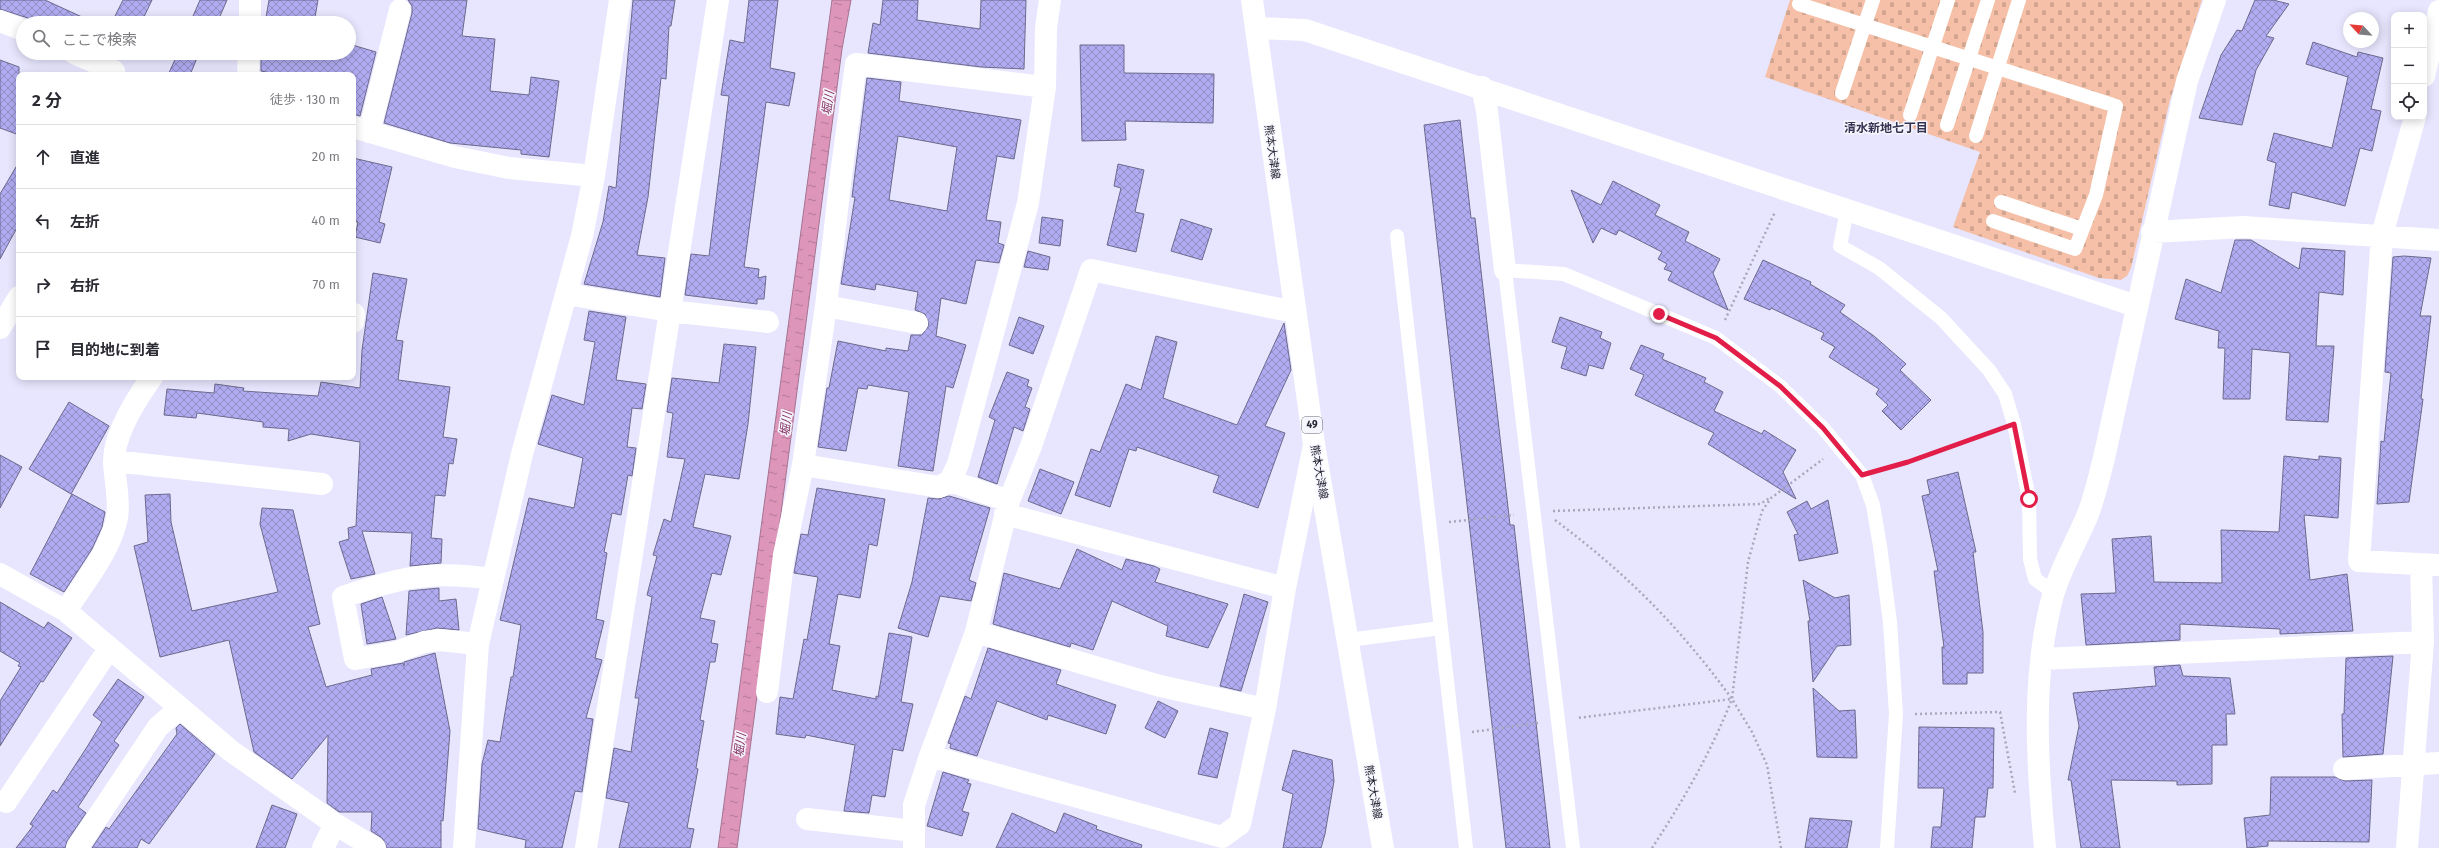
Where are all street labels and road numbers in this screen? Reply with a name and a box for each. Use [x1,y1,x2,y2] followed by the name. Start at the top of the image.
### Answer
[1262,124,1282,180] street label: 熊本大津線
[1302,417,1322,433] road number: 49
[1308,444,1330,500] street label: 熊本大津線
[1362,764,1384,820] street label: 熊本大津線

